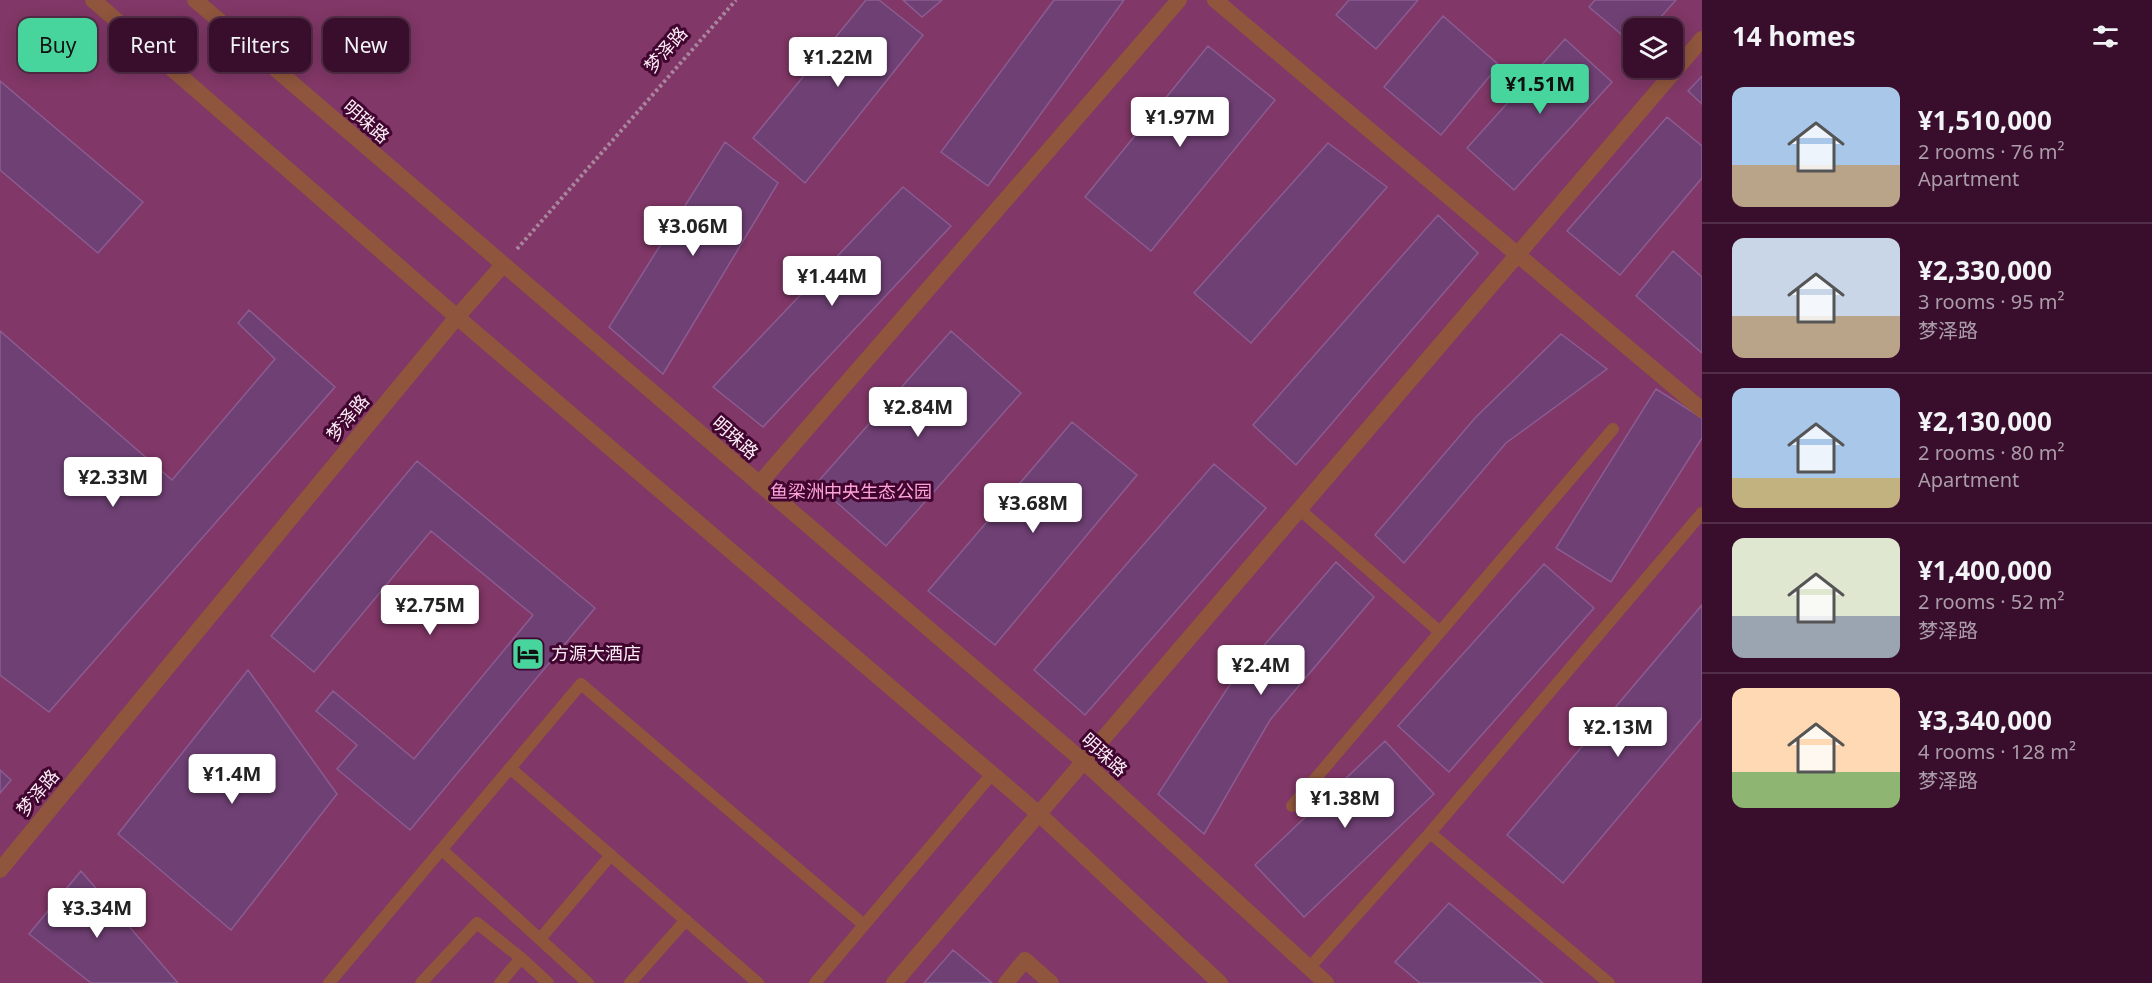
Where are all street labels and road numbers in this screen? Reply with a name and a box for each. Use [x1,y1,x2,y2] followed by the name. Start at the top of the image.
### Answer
[638,21,692,78] street label: 梦泽路
[338,94,395,148] street label: 明珠路
[321,389,374,446] street label: 梦泽路
[707,410,764,464] street label: 明珠路
[1077,727,1133,781] street label: 明珠路
[11,764,64,821] street label: 梦泽路

